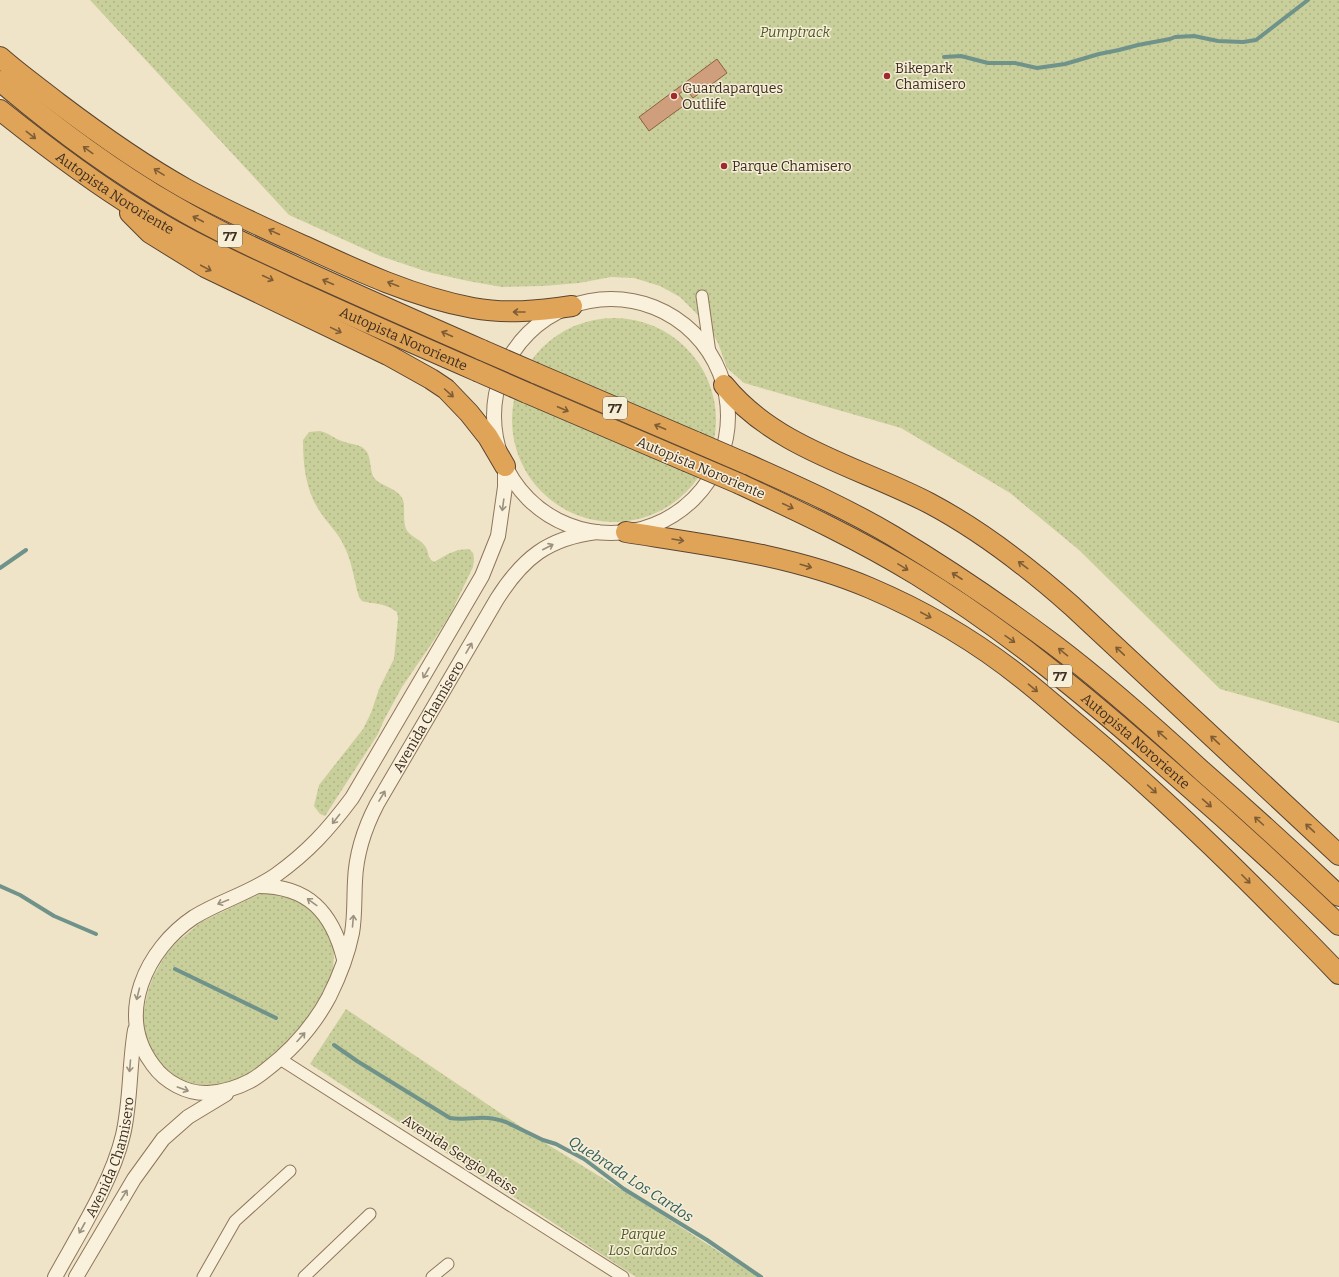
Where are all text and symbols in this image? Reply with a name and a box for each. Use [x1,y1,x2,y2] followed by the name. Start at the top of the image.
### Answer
[760,24,830,41] park label: Pumptrack
[895,60,966,93] place label: Bikepark Chamisero
[882,71,892,81] marker: Bikepark Chamisero
[682,80,783,113] place label: Guardaparques Outlife
[669,91,679,101] marker: Guardaparques Outlife
[25,130,36,139] one-way arrow
[83,146,94,155] one-way arrow
[53,148,177,238] street label: Autopista Nororiente
[732,158,852,175] place label: Parque Chamisero
[719,161,729,171] marker: Parque Chamisero
[153,168,164,177] one-way arrow
[192,215,204,223] one-way arrow
[218,225,242,247] road number: 77
[268,228,280,235] one-way arrow
[200,264,212,272] one-way arrow
[261,275,273,282] one-way arrow
[322,278,334,285] one-way arrow
[387,280,399,288] one-way arrow
[337,303,470,374] street label: Autopista Nororiente
[513,308,526,315] one-way arrow
[330,327,342,334] one-way arrow
[441,330,453,338] one-way arrow
[444,388,454,397] one-way arrow
[603,397,627,419] road number: 77
[557,405,569,413] one-way arrow
[654,422,666,430] one-way arrow
[634,433,768,503] street label: Autopista Nororiente
[499,498,507,511] one-way arrow
[781,503,793,510] one-way arrow
[672,536,685,544] one-way arrow
[541,543,553,551] one-way arrow
[1018,560,1029,569] one-way arrow
[799,563,812,570] one-way arrow
[897,563,909,571] one-way arrow
[952,572,963,580] one-way arrow
[919,612,931,620] one-way arrow
[1005,635,1016,644] one-way arrow
[465,642,473,654] one-way arrow
[1115,646,1125,656] one-way arrow
[1057,647,1068,656] one-way arrow
[389,657,468,775] street label: Avenida Chamisero
[1048,665,1072,687] road number: 77
[421,667,429,679] one-way arrow
[1028,683,1039,692] one-way arrow
[1078,689,1194,792] street label: Autopista Nororiente
[1158,731,1168,740] one-way arrow
[1210,735,1220,745] one-way arrow
[1147,784,1157,794] one-way arrow
[378,790,386,802] one-way arrow
[1202,798,1213,807] one-way arrow
[332,814,340,825] one-way arrow
[1254,817,1265,826] one-way arrow
[1305,824,1316,833] one-way arrow
[1241,874,1251,884] one-way arrow
[306,898,317,906] one-way arrow
[217,899,229,907] one-way arrow
[350,915,357,928] one-way arrow
[134,988,141,1001] one-way arrow
[297,1031,306,1042] one-way arrow
[126,1059,134,1072] one-way arrow
[177,1085,189,1093] one-way arrow
[82,1096,137,1220] street label: Avenida Chamisero
[399,1111,521,1199] street label: Avenida Sergio Reiss
[565,1132,697,1226] water label: Quebrada Los Cardos
[120,1190,128,1201] one-way arrow
[78,1222,85,1234] one-way arrow
[609,1226,678,1259] park label: Parque Los Cardos

